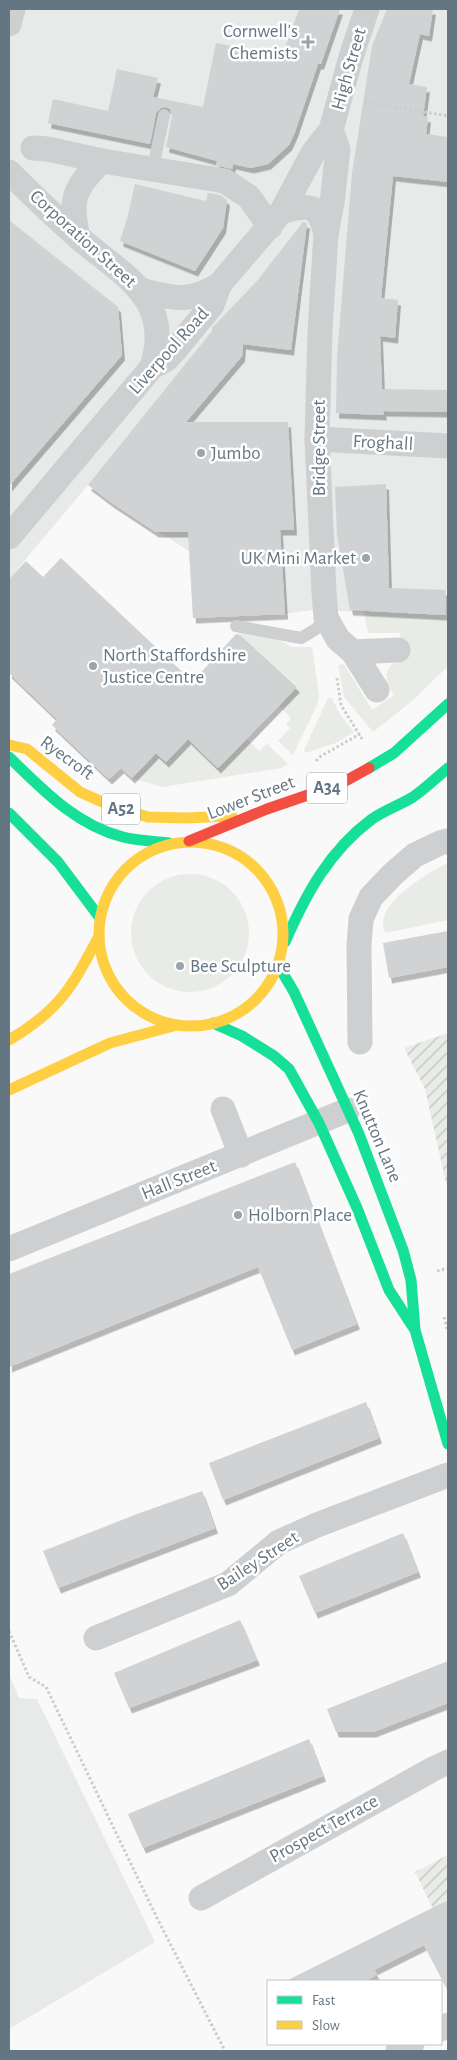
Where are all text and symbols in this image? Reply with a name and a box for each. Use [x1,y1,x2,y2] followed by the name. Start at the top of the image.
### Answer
[223,22,298,63] place label: Cornwell's Chemists
[328,26,370,112] street label: High Street
[302,36,314,48] marker: Cornwell's Chemists
[26,187,140,291] street label: Corporation Street
[125,304,213,398] street label: Liverpool Road
[310,400,329,496] street label: Bridge Street
[352,432,414,454] street label: Froghall
[211,444,261,463] place label: Jumbo
[195,447,207,459] marker: Jumbo
[241,549,356,568] place label: UK Mini Market
[360,552,372,564] marker: UK Mini Market
[103,646,246,687] place label: North Staffordshire Justice Centre
[87,660,99,672] marker: North Staffordshire Justice Centre
[37,732,97,784] street label: Ryecroft
[307,772,347,804] road number: A34
[205,773,297,823] street label: Lower Street
[102,794,140,824] road number: A52
[190,957,291,976] place label: Bee Sculpture
[174,960,186,972] marker: Bee Sculpture
[349,1087,405,1185] street label: Knutton Lane
[139,1156,219,1204] street label: Hall Street
[248,1206,352,1225] place label: Holborn Place
[232,1209,244,1221] marker: Holborn Place
[214,1528,302,1594] street label: Bailey Street
[267,1791,381,1867] street label: Prospect Terrace
[267,1980,442,2045] legend
[312,1993,336,2008] text: Fast
[312,2018,340,2033] text: Slow

